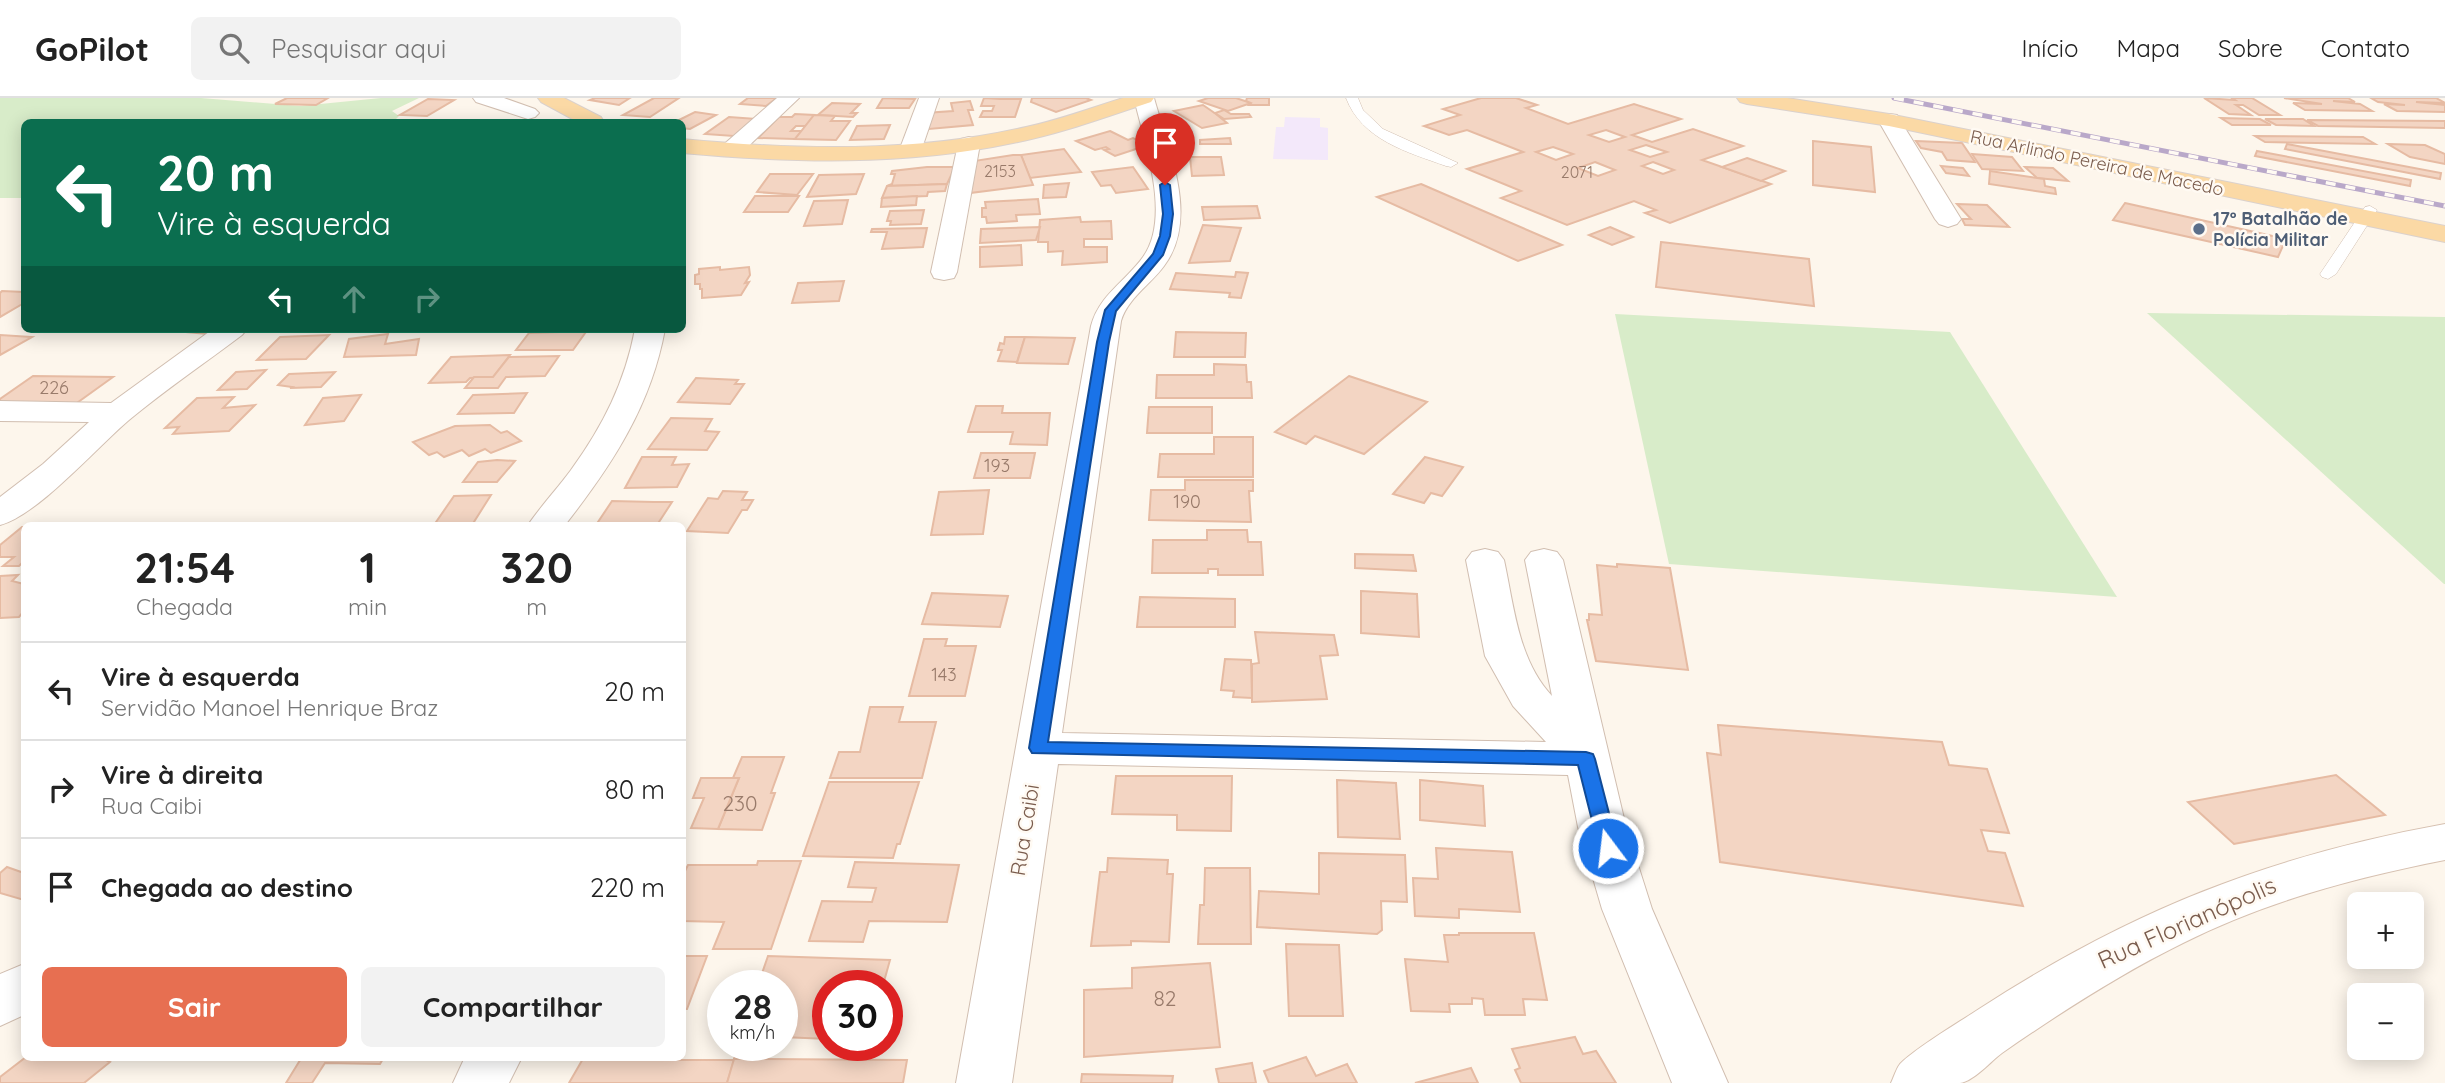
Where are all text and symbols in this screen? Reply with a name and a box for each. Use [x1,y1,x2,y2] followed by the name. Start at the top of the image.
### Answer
[191,17,681,80] search box
[35,28,149,69] text: GoPilot
[215,29,253,67] icon: search
[271,32,446,65] text: Pesquisar aqui
[2021,33,2078,63] text: Início
[2116,33,2180,63] text: Mapa
[2218,33,2283,63] text: Sobre
[2321,33,2410,63] text: Contato
[1135,113,1195,185] pin
[1146,124,1184,162] icon: arrive
[1968,124,2226,201] street label: Rua Arlindo Pereira de Macedo
[157,142,274,203] text: 20 m
[42,147,133,238] icon: left
[984,161,1016,181] house number: 2153
[1561,162,1593,182] house number: 2071
[157,203,391,243] text: Vire à esquerda
[2213,207,2348,251] place label: 17º Batalhão de Polícia Militar
[2191,221,2207,237] marker: 17º Batalhão de Polícia Militar
[262,280,300,318] icon: left
[335,280,373,318] icon: ahead
[408,280,446,318] icon: right
[39,376,69,399] house number: 226
[984,454,1010,477] house number: 193
[1173,490,1201,513] house number: 190
[134,541,235,594] text: 21:54
[359,541,376,594] text: 1
[501,541,573,594] text: 320
[136,592,233,621] text: Chegada
[348,592,387,621] text: min
[526,592,547,621] text: m
[101,660,300,693] text: Vire à esquerda
[931,663,957,686] house number: 143
[42,672,80,710] icon: left
[604,675,665,708] text: 20 m
[101,693,438,722] text: Servidão Manoel Henrique Braz
[101,758,263,791] text: Vire à direita
[42,770,80,808] icon: right
[605,773,665,806] text: 80 m
[1004,782,1044,878] street label: Rua Caibi
[722,790,758,816] house number: 230
[101,791,202,820] text: Rua Caibi
[1571,811,1645,885] position arrow
[42,868,80,906] icon: arrive
[2093,869,2280,975] street label: Rua Florianópolis
[101,871,353,904] text: Chegada ao destino
[590,871,665,904] text: 220 m
[2347,892,2424,1060] map controls
[2347,892,2424,969] button: +
[42,967,347,1047] button: Sair
[361,967,665,1047] button: Compartilhar
[812,970,903,1061] speed limit sign: 30
[2347,983,2424,1060] button: −
[733,984,772,1028] text: 28
[1154,985,1176,1011] house number: 82
[730,1021,775,1044] text: km/h

